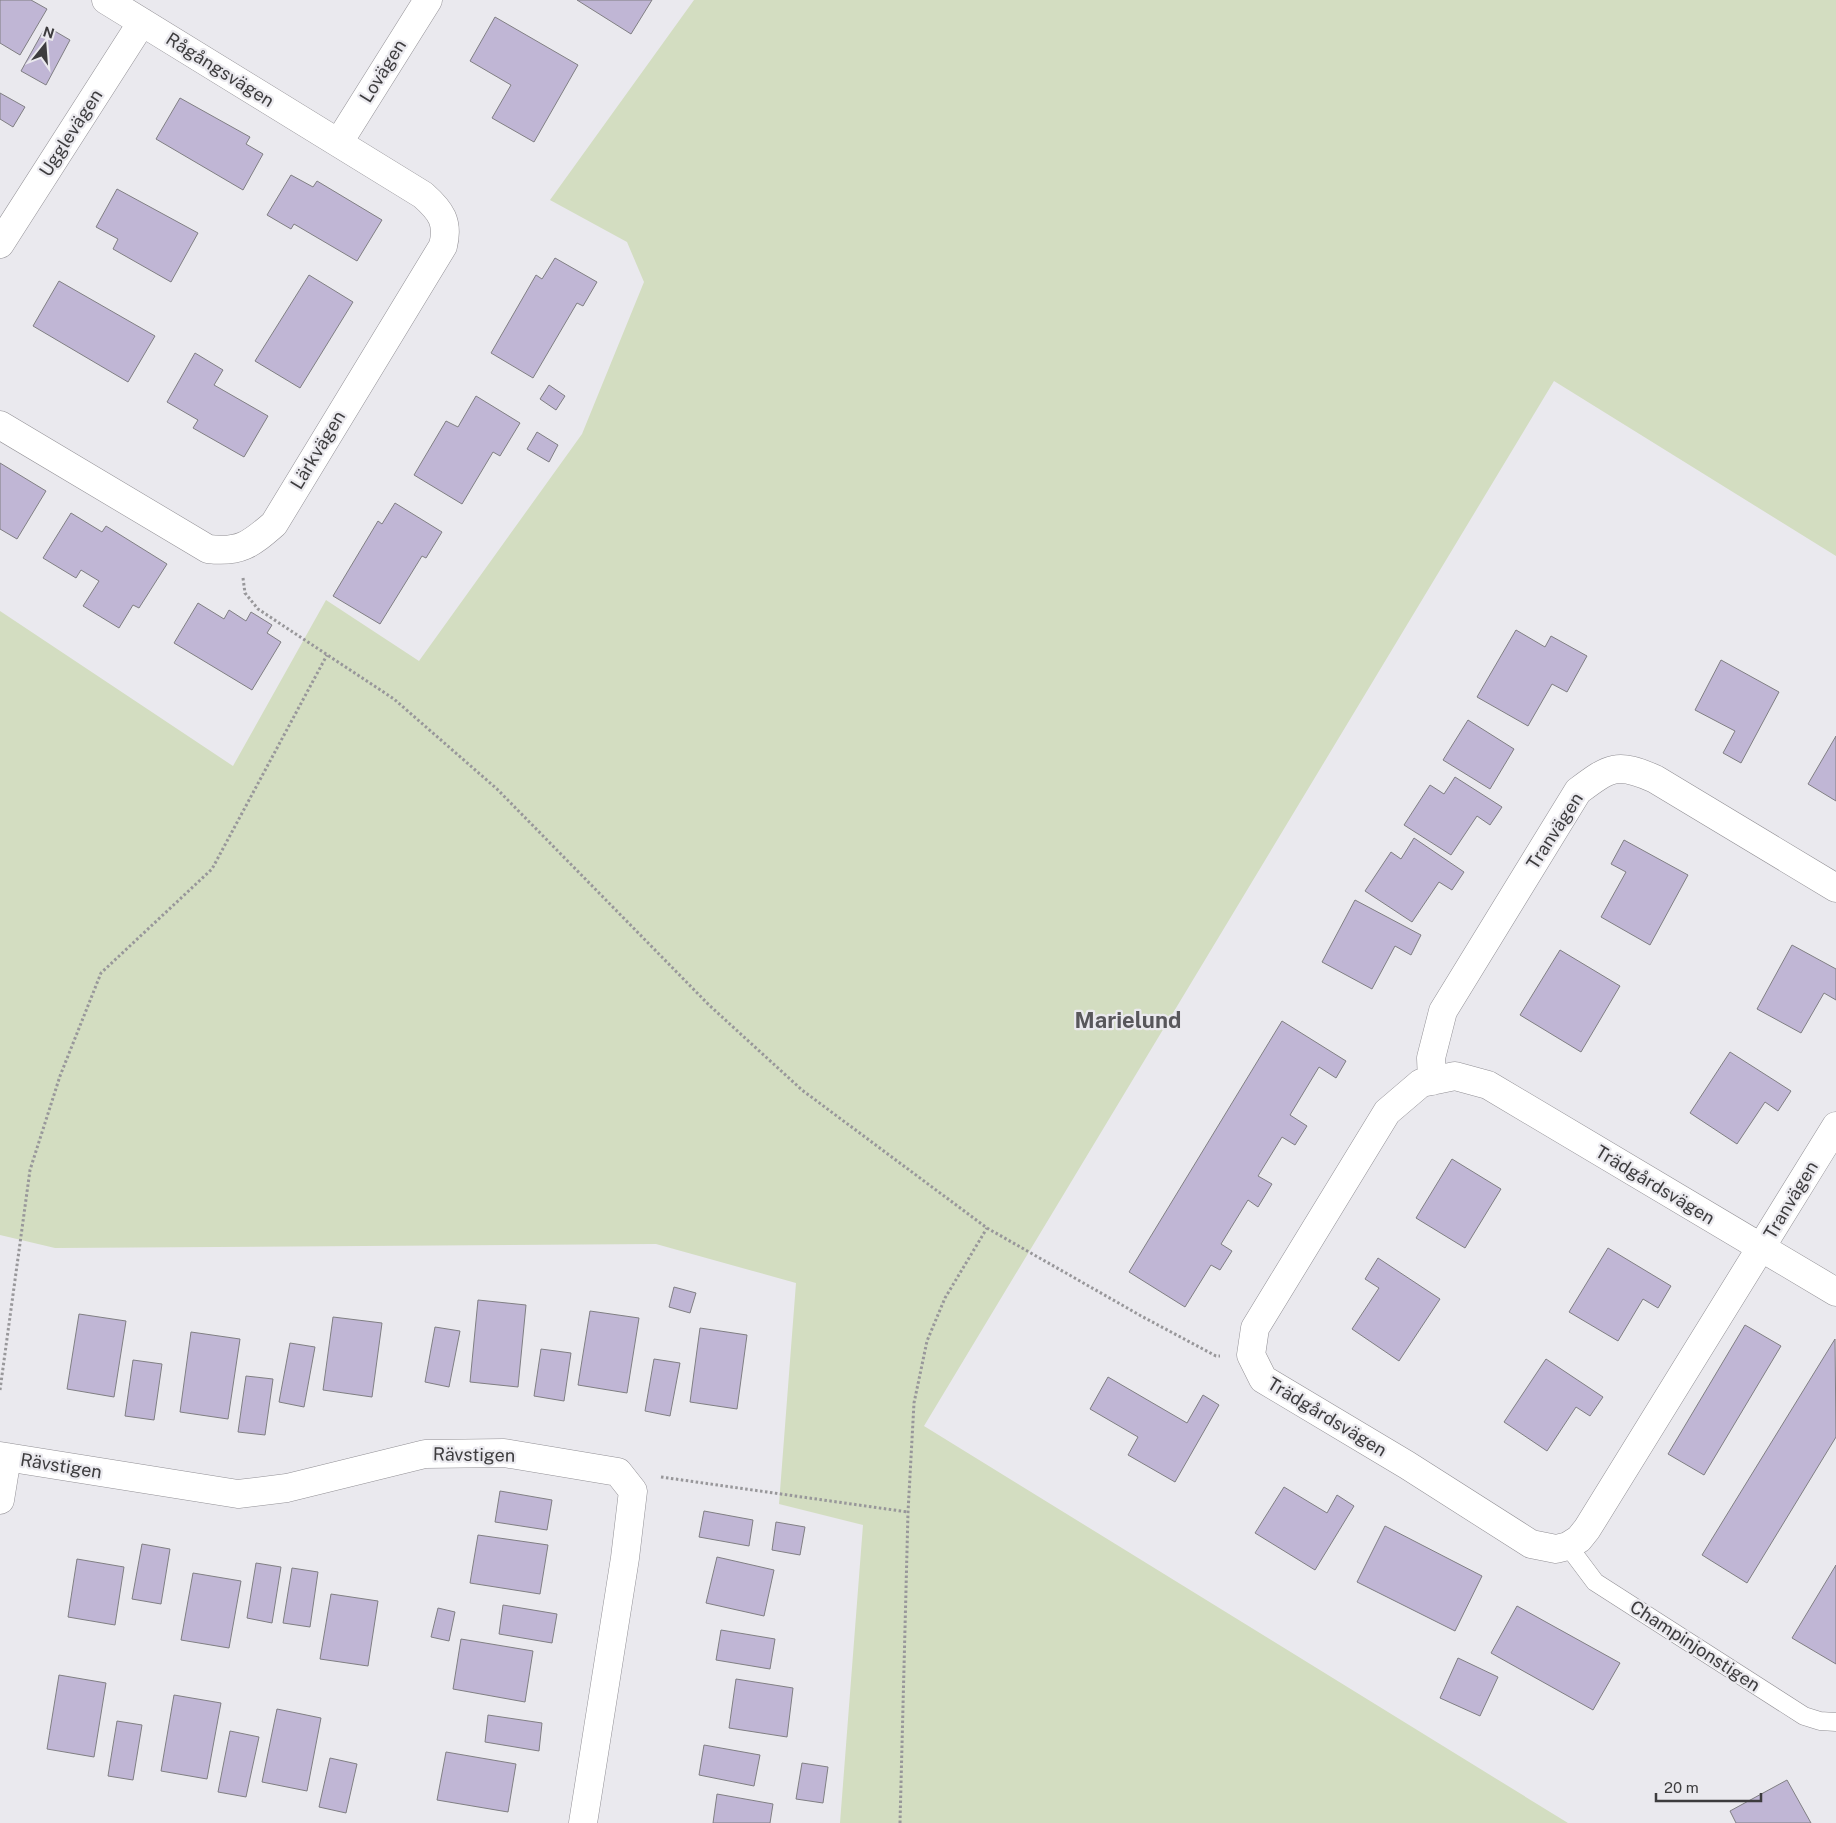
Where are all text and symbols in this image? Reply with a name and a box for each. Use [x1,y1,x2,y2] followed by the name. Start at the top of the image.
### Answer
[20,20,70,70] north arrow
[41,23,56,42] text: N
[162,28,278,111] street label: Rågångsvägen
[355,35,410,106] street label: Lovägen
[35,85,107,180] street label: Ugglevägen
[286,407,349,493] street label: Lärkvägen
[1522,788,1587,873] street label: Tranvägen
[1075,1007,1181,1033] district label: Marielund
[1592,1141,1719,1228] street label: Trädgårdsvägen
[1759,1157,1822,1243] street label: Tranvägen
[1264,1373,1391,1460] street label: Trädgårdsvägen
[433,1443,515,1466] street label: Rävstigen
[19,1449,103,1482] street label: Rävstigen
[1626,1596,1764,1695] street label: Champinjonstigen
[1656,1770,1761,1802] scale bar
[1664,1779,1699,1796] text: 20 m

